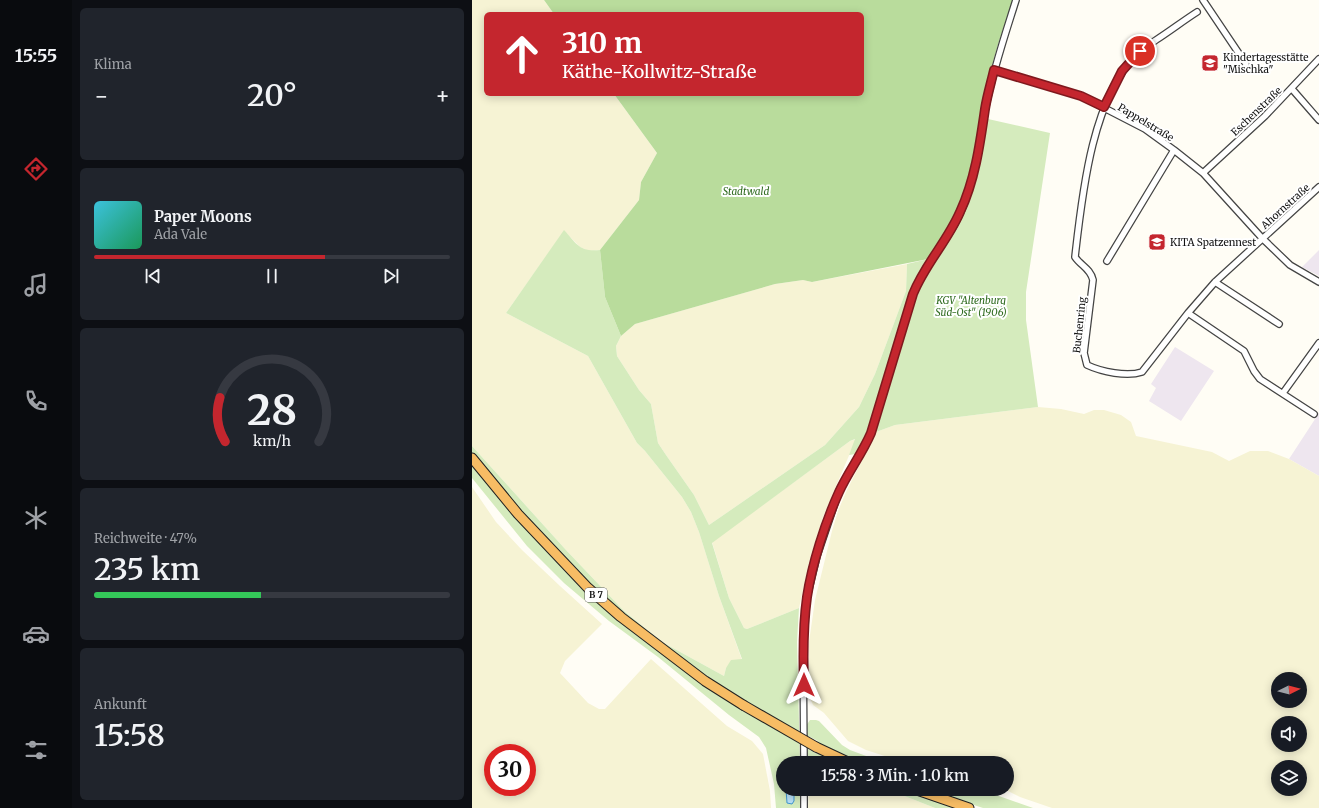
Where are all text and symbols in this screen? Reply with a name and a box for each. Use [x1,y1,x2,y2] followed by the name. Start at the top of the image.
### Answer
[562,25,642,61] text: 310 m
[496,28,548,80] icon: ahead
[1123,34,1157,68] pin
[1129,40,1151,62] icon: arrive
[15,44,57,67] text: 15:55
[1223,51,1308,76] place label: Kindertagesstätte "Mischka"
[1200,53,1220,73] school or university icon: Kindertagesstätte "Mischka"
[94,56,132,73] text: Klima
[562,60,756,83] text: Käthe-Kollwitz-Straße
[247,76,297,114] text: 20°
[94,82,109,110] text: −
[435,82,450,110] text: +
[1228,84,1284,139] street label: Eschenstraße
[1115,101,1176,144] street label: Pappelstraße
[22,155,50,183] icon: directions
[1258,181,1312,232] street label: Ahornstraße
[723,185,769,198] park label: Stadtwald
[154,207,252,226] text: Paper Moons
[154,226,207,243] text: Ada Vale
[1147,232,1167,252] school or university icon: KITA Spatzennest
[1170,236,1256,249] place label: KITA Spatzennest
[142,265,164,287] icon: previous
[261,265,283,287] icon: pause
[380,265,402,287] icon: next
[22,271,50,299] icon: music
[935,294,1007,319] park label: KGV "Altenburg Süd-Ost" (1906)
[1070,296,1089,354] street label: Buchenring
[247,384,297,436] text: 28
[22,387,50,415] icon: phone
[253,432,291,450] text: km/h
[22,504,50,532] icon: climate
[94,530,197,547] text: Reichweite · 47%
[94,550,200,588] text: 235 km
[585,588,607,602] road number: B 7
[22,620,50,648] icon: car
[783,664,825,706] position arrow
[1271,672,1307,708] north arrow
[1271,672,1307,796] map controls
[94,696,147,713] text: Ankunft
[94,716,165,754] text: 15:58
[1271,716,1307,752] button: sound
[22,736,50,764] icon: filters
[484,744,536,796] speed limit sign: 30
[1271,760,1307,796] button: layers
[821,766,969,785] text: 15:58 · 3 Min. · 1.0 km

